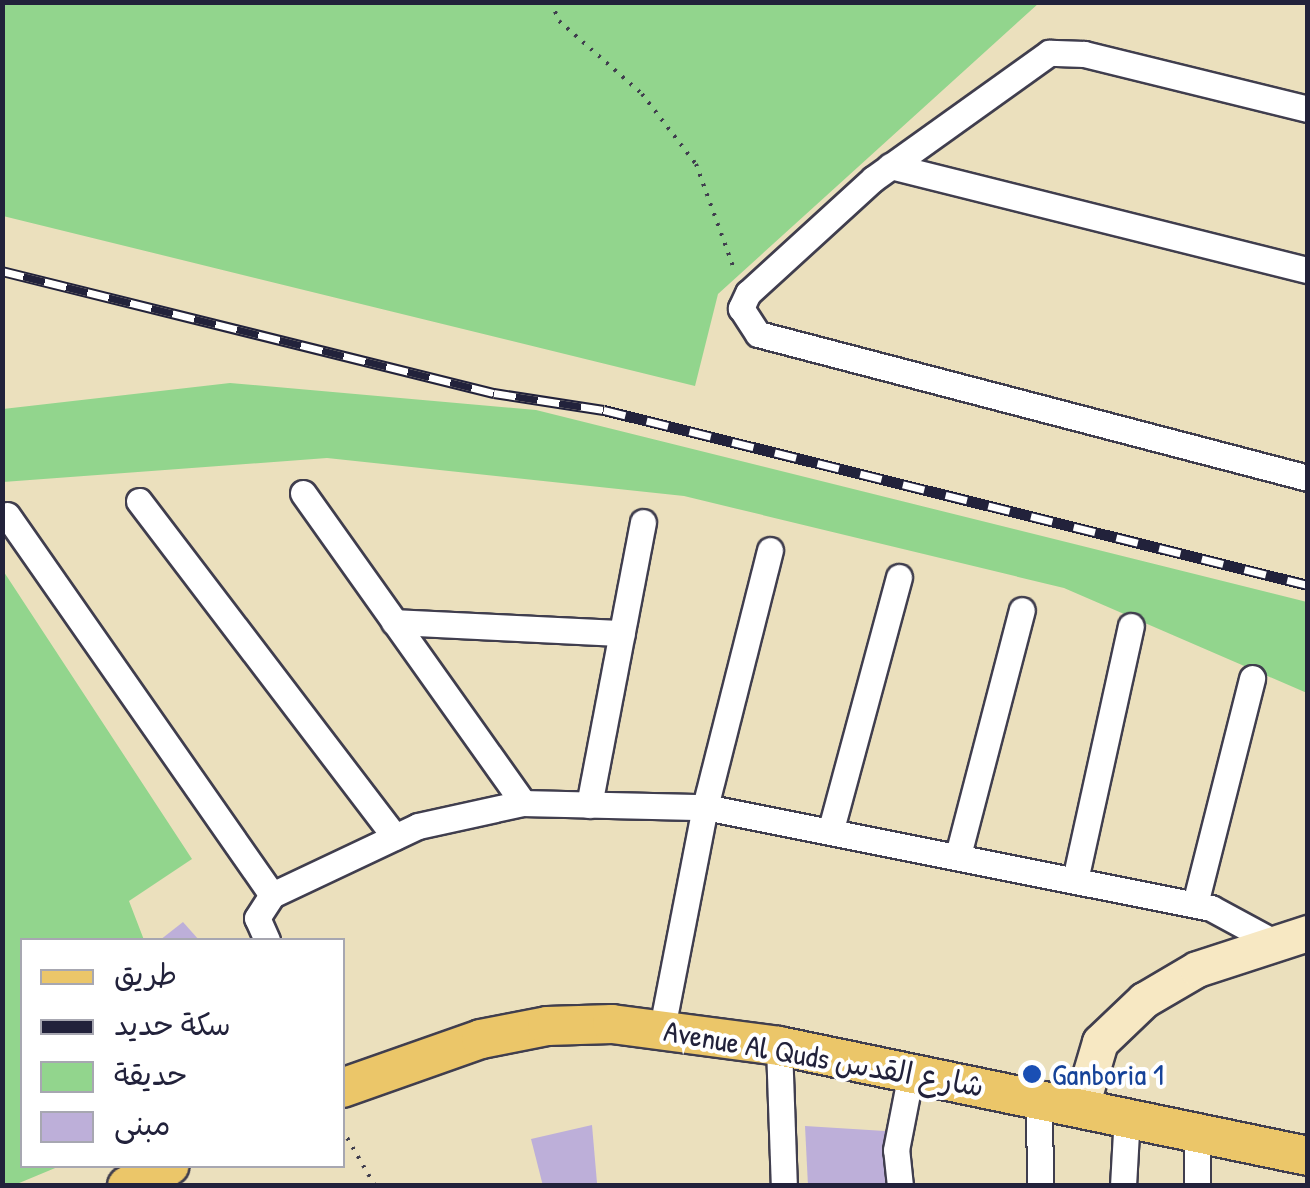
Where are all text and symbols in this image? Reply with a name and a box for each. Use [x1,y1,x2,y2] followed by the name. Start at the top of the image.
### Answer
[20,938,345,1168] legend
[114,954,177,994] text: طريق
[114,1004,231,1044] text: سكة حديد
[661,1012,987,1104] street label: Avenue Al Quds شارع القدس
[114,1054,188,1094] text: حديقة
[1052,1056,1164,1092] place label: Ganboria 1
[1021,1063,1043,1085] marker: Ganboria 1
[114,1104,170,1144] text: مبنى

